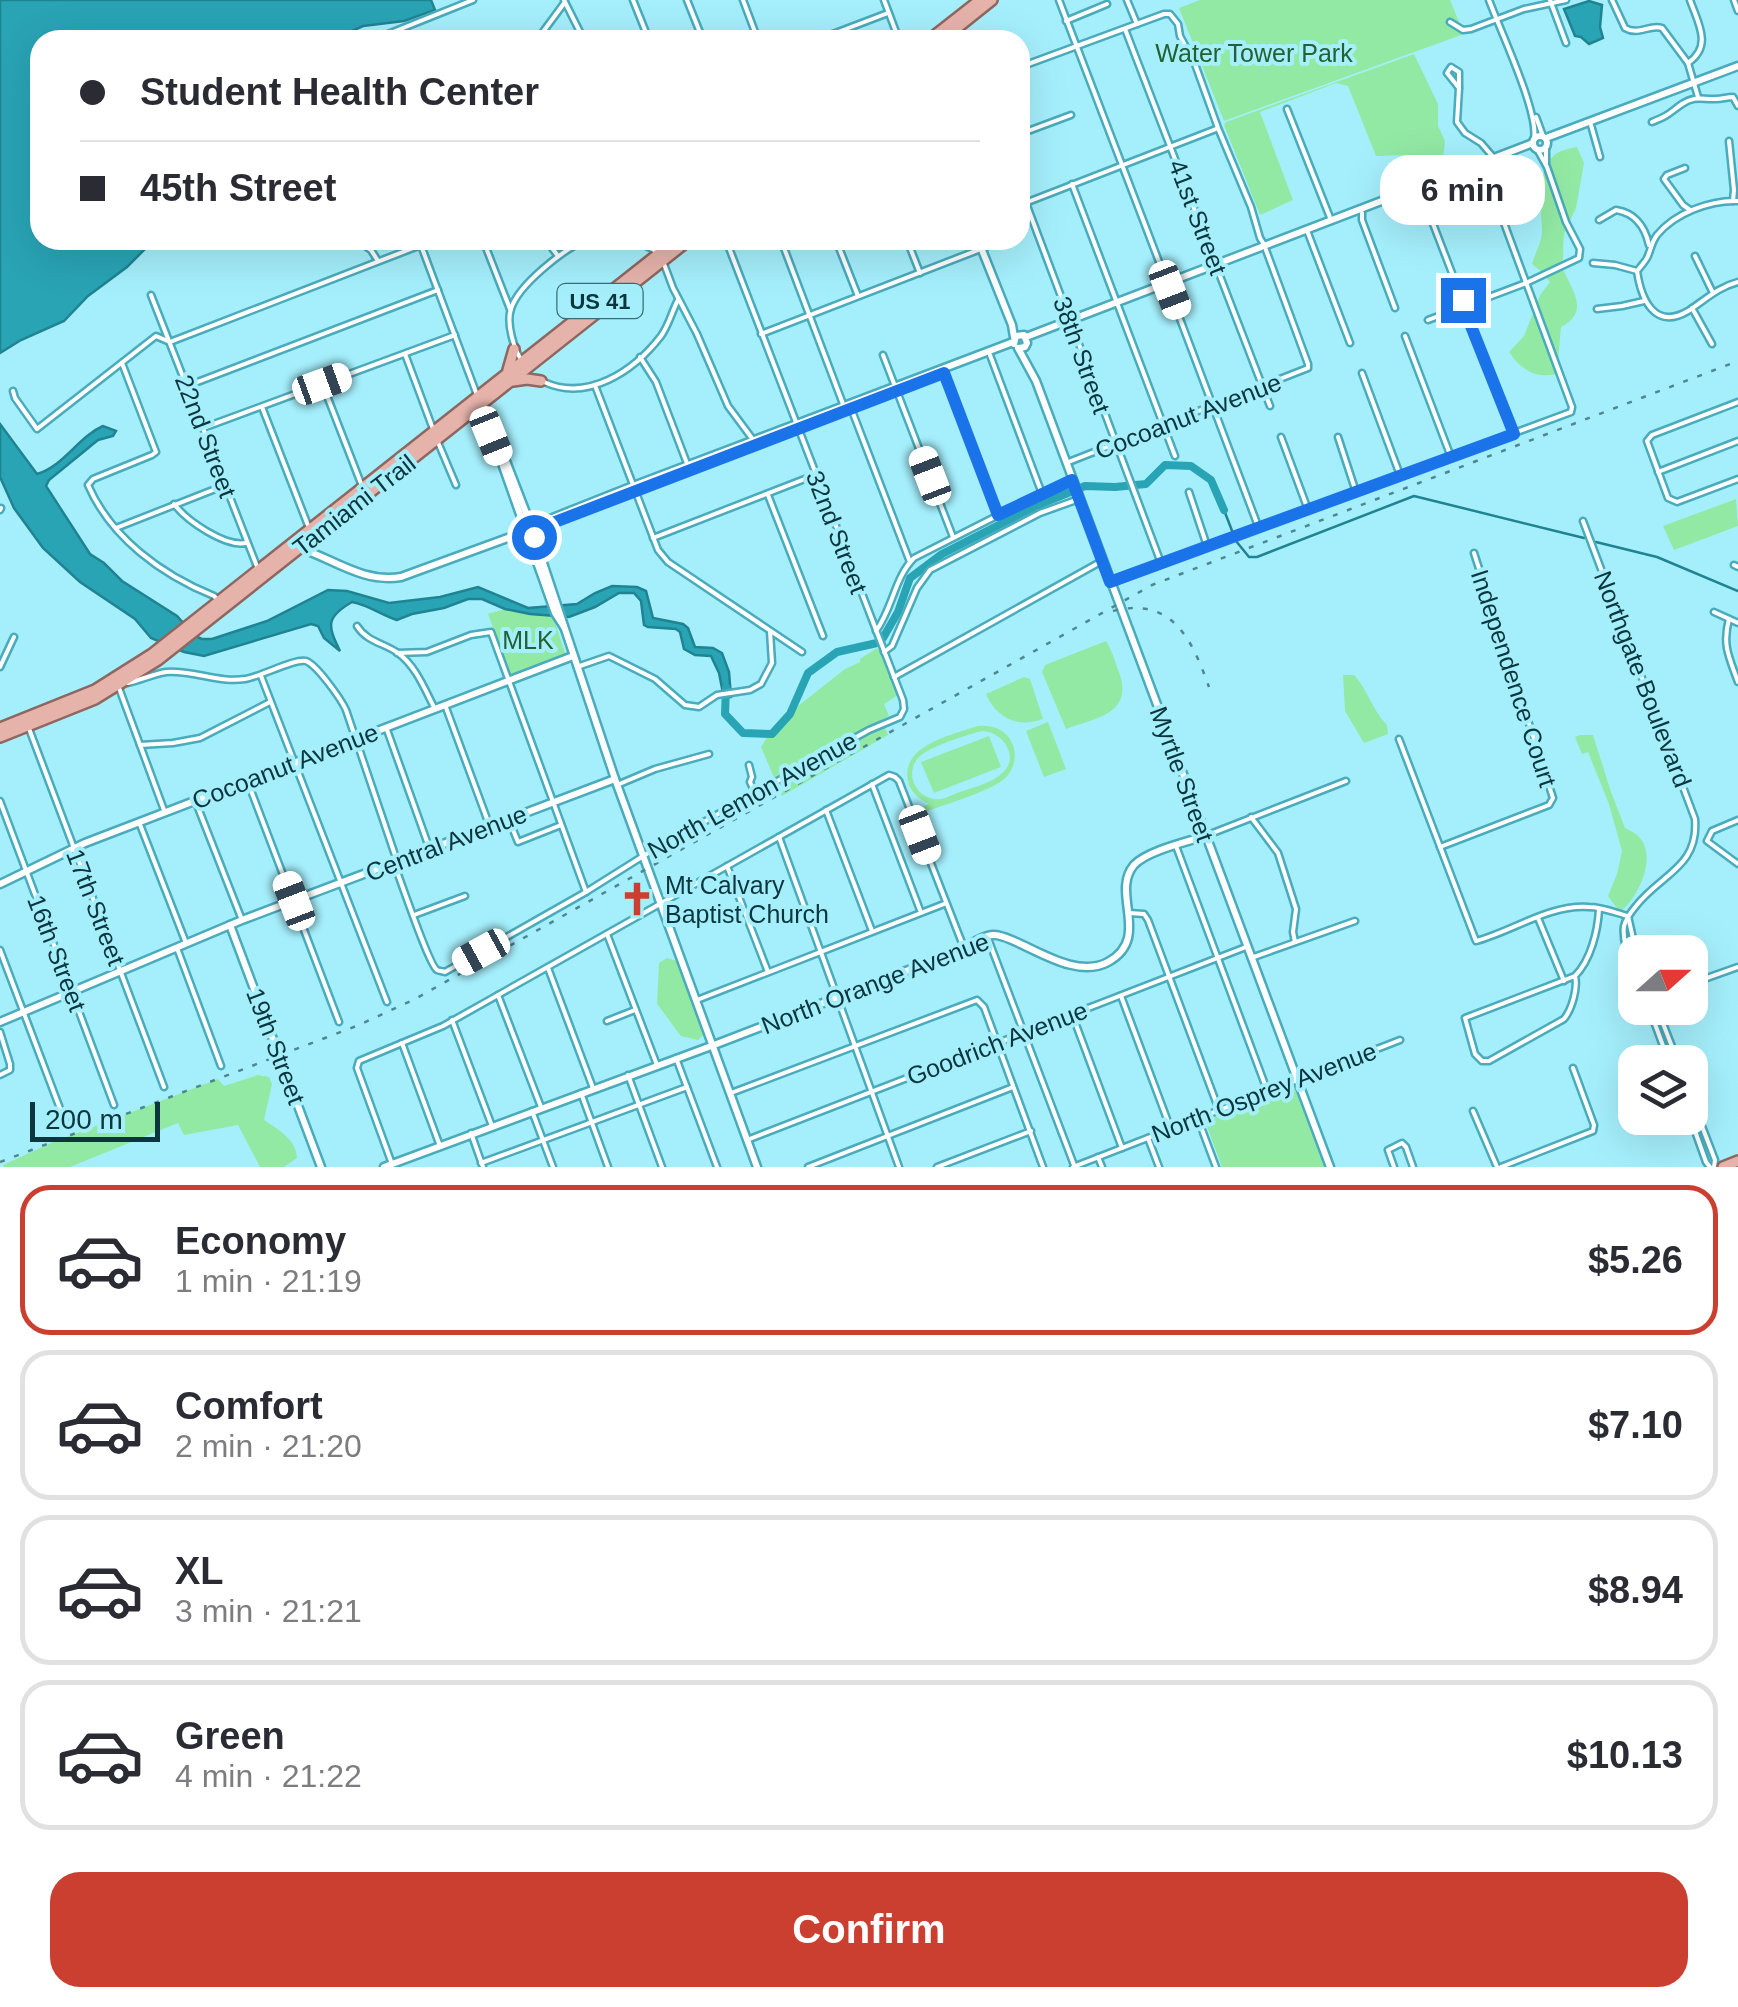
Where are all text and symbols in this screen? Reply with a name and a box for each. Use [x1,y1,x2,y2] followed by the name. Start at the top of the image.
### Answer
[1155,39,1353,67] park label: Water Tower Park
[140,71,539,113] text: Student Health Center
[1380,155,1546,225] callout: 6 min
[1163,156,1233,278] street label: 41st Street
[140,167,336,209] text: 45th Street
[1421,172,1504,208] text: 6 min
[1145,257,1195,323] car
[1441,278,1486,323] route end
[558,284,642,318] road number: US 41
[1048,293,1116,417] street label: 38th Street
[289,360,355,408] car
[1091,368,1285,464] street label: Cocoanut Avenue
[170,371,242,501] street label: 22nd Street
[466,403,516,469] car
[905,443,955,509] car
[287,449,421,561] street label: Tamiami Trail
[801,467,873,597] street label: 32nd Street
[512,515,557,560] route start
[1466,566,1562,790] street label: Independence Court
[1589,567,1697,791] street label: Northgate Boulevard
[502,626,554,654] park label: MLK
[1145,703,1219,845] street label: Myrtle Street
[188,718,382,814] street label: Cocoanut Avenue
[643,726,861,864] street label: North Lemon Avenue
[361,799,531,887] street label: Central Avenue
[895,802,945,868] car
[61,845,131,969] street label: 17th Street
[269,868,319,934] car
[665,871,829,928] place label: Mt Calvary Baptist Church
[618,880,656,918] church icon: Mt Calvary Baptist Church
[22,891,92,1015] street label: 16th Street
[447,924,515,980] car
[757,927,993,1039] street label: North Orange Avenue
[1618,935,1708,1025] north arrow
[1618,935,1708,1135] map controls
[241,984,311,1108] street label: 19th Street
[903,996,1091,1090] street label: Goodrich Avenue
[1148,1036,1380,1148] street label: North Osprey Avenue
[1618,1045,1708,1135] button: layers
[30,1097,160,1142] scale bar
[45,1104,123,1135] text: 200 m
[55,1215,145,1305] icon: car
[175,1220,346,1262] text: Economy
[1588,1239,1683,1281] text: $5.26
[175,1263,362,1299] text: 1 min · 21:19
[55,1380,145,1470] icon: car
[175,1385,323,1427] text: Comfort
[1588,1404,1683,1446] text: $7.10
[175,1428,362,1464] text: 2 min · 21:20
[55,1545,145,1635] icon: car
[175,1550,224,1592] text: XL
[1588,1569,1683,1611] text: $8.94
[175,1593,362,1629] text: 3 min · 21:21
[55,1710,145,1800] icon: car
[175,1715,285,1757] text: Green
[1567,1734,1683,1776] text: $10.13
[175,1758,362,1794] text: 4 min · 21:22
[50,1872,1688,1987] button: Confirm

